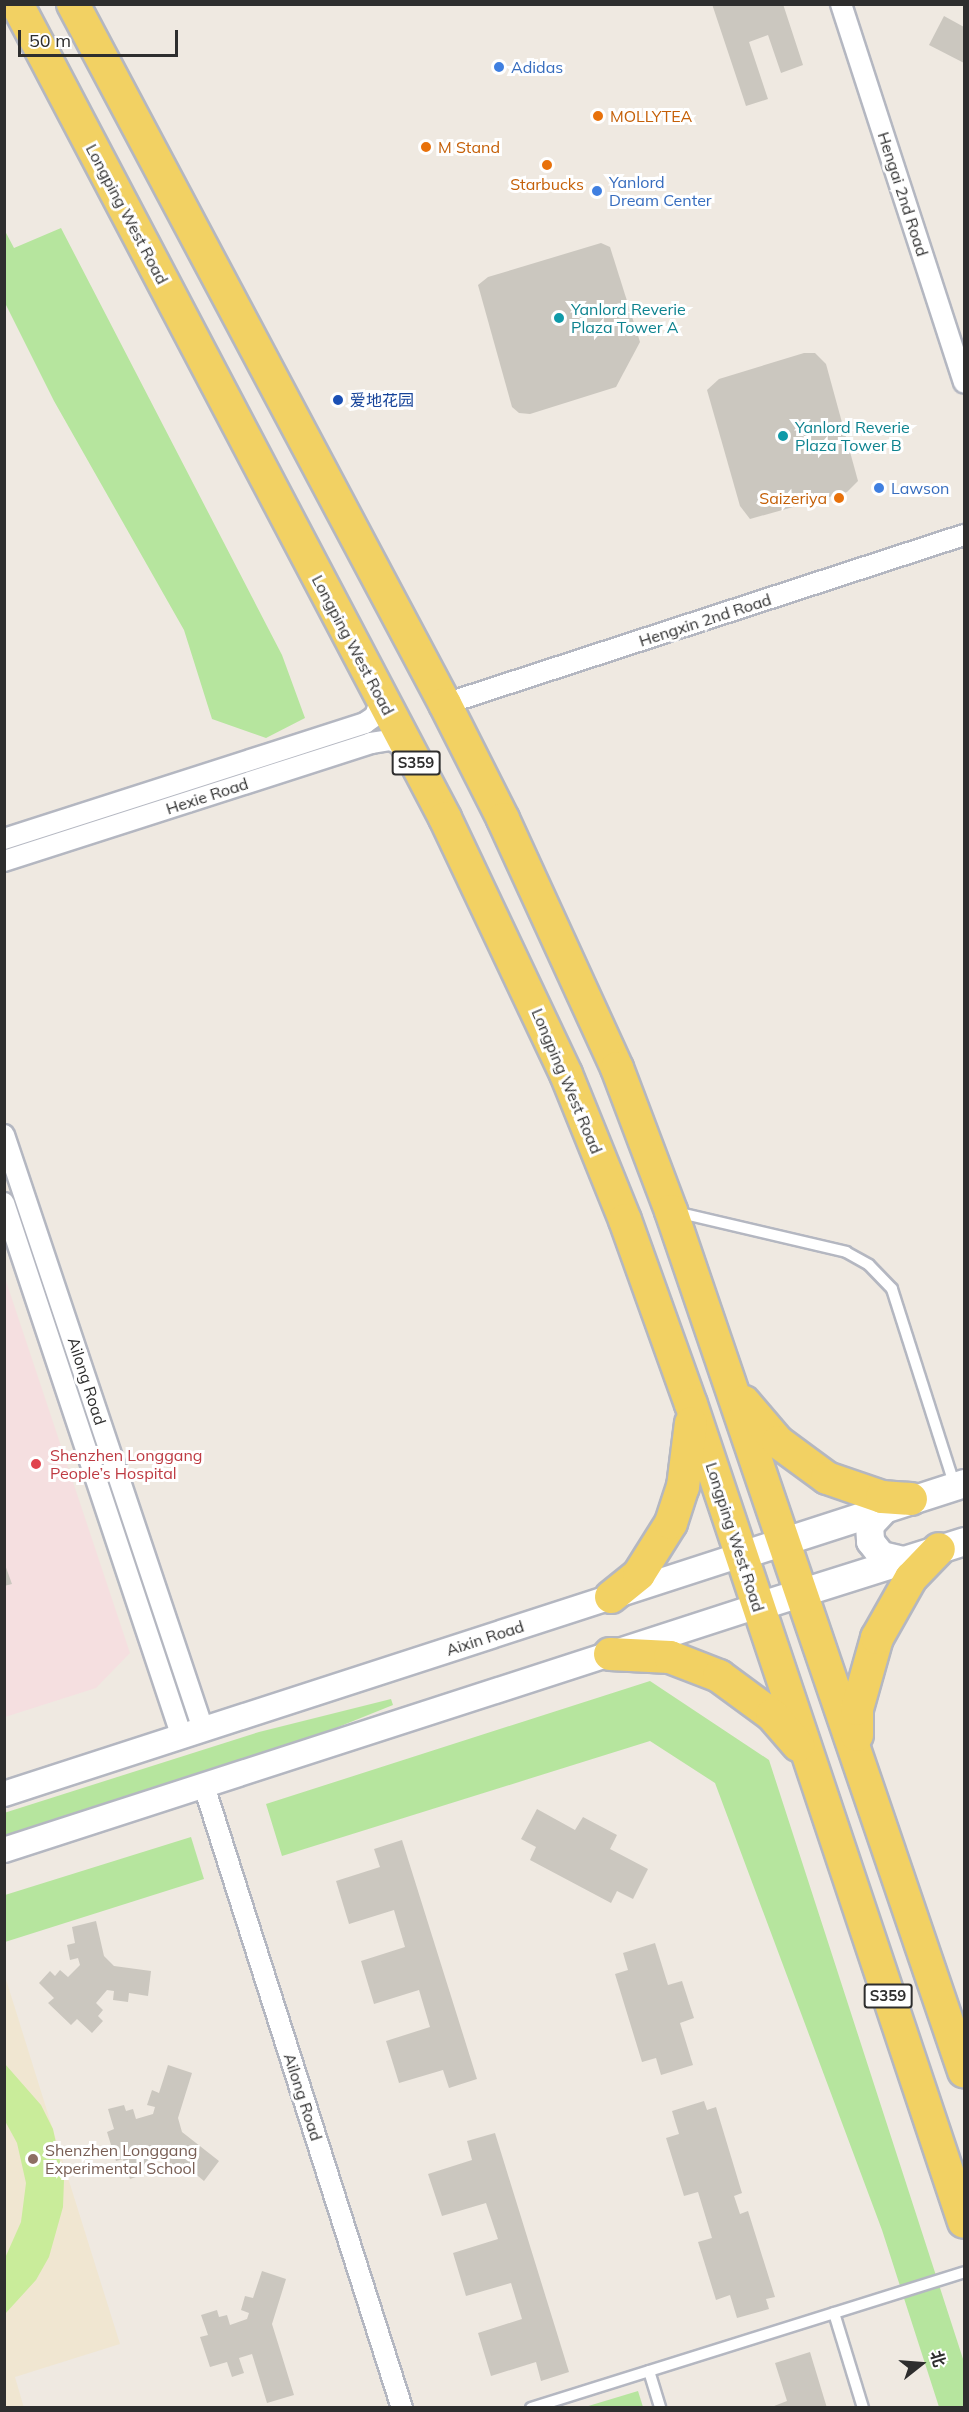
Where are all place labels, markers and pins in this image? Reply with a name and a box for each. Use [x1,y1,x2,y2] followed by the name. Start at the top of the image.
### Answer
[511,57,563,77] place label: Adidas
[492,60,506,74] marker: Adidas
[610,106,692,126] place label: MOLLYTEA
[591,109,605,123] marker: MOLLYTEA
[438,137,500,157] place label: M Stand
[419,140,433,154] marker: M Stand
[540,158,554,172] marker: Starbucks
[609,172,712,210] place label: Yanlord Dream Center
[510,174,584,194] place label: Starbucks
[590,184,604,198] marker: Yanlord Dream Center
[571,299,686,337] place label: Yanlord Reverie Plaza Tower A
[552,311,566,325] marker: Yanlord Reverie Plaza Tower A
[350,390,414,410] place label: 爱地花园
[331,393,345,407] marker: 爱地花园
[795,417,910,455] place label: Yanlord Reverie Plaza Tower B
[776,429,790,443] marker: Yanlord Reverie Plaza Tower B
[891,478,949,498] place label: Lawson
[872,481,886,495] marker: Lawson
[759,488,827,508] place label: Saizeriya
[832,491,846,505] marker: Saizeriya
[50,1445,202,1483] place label: Shenzhen Longgang People’s Hospital
[27,1455,45,1473] marker: Shenzhen Longgang People’s Hospital
[45,2140,197,2178] place label: Shenzhen Longgang Experimental School
[26,2152,40,2166] marker: Shenzhen Longgang Experimental School

